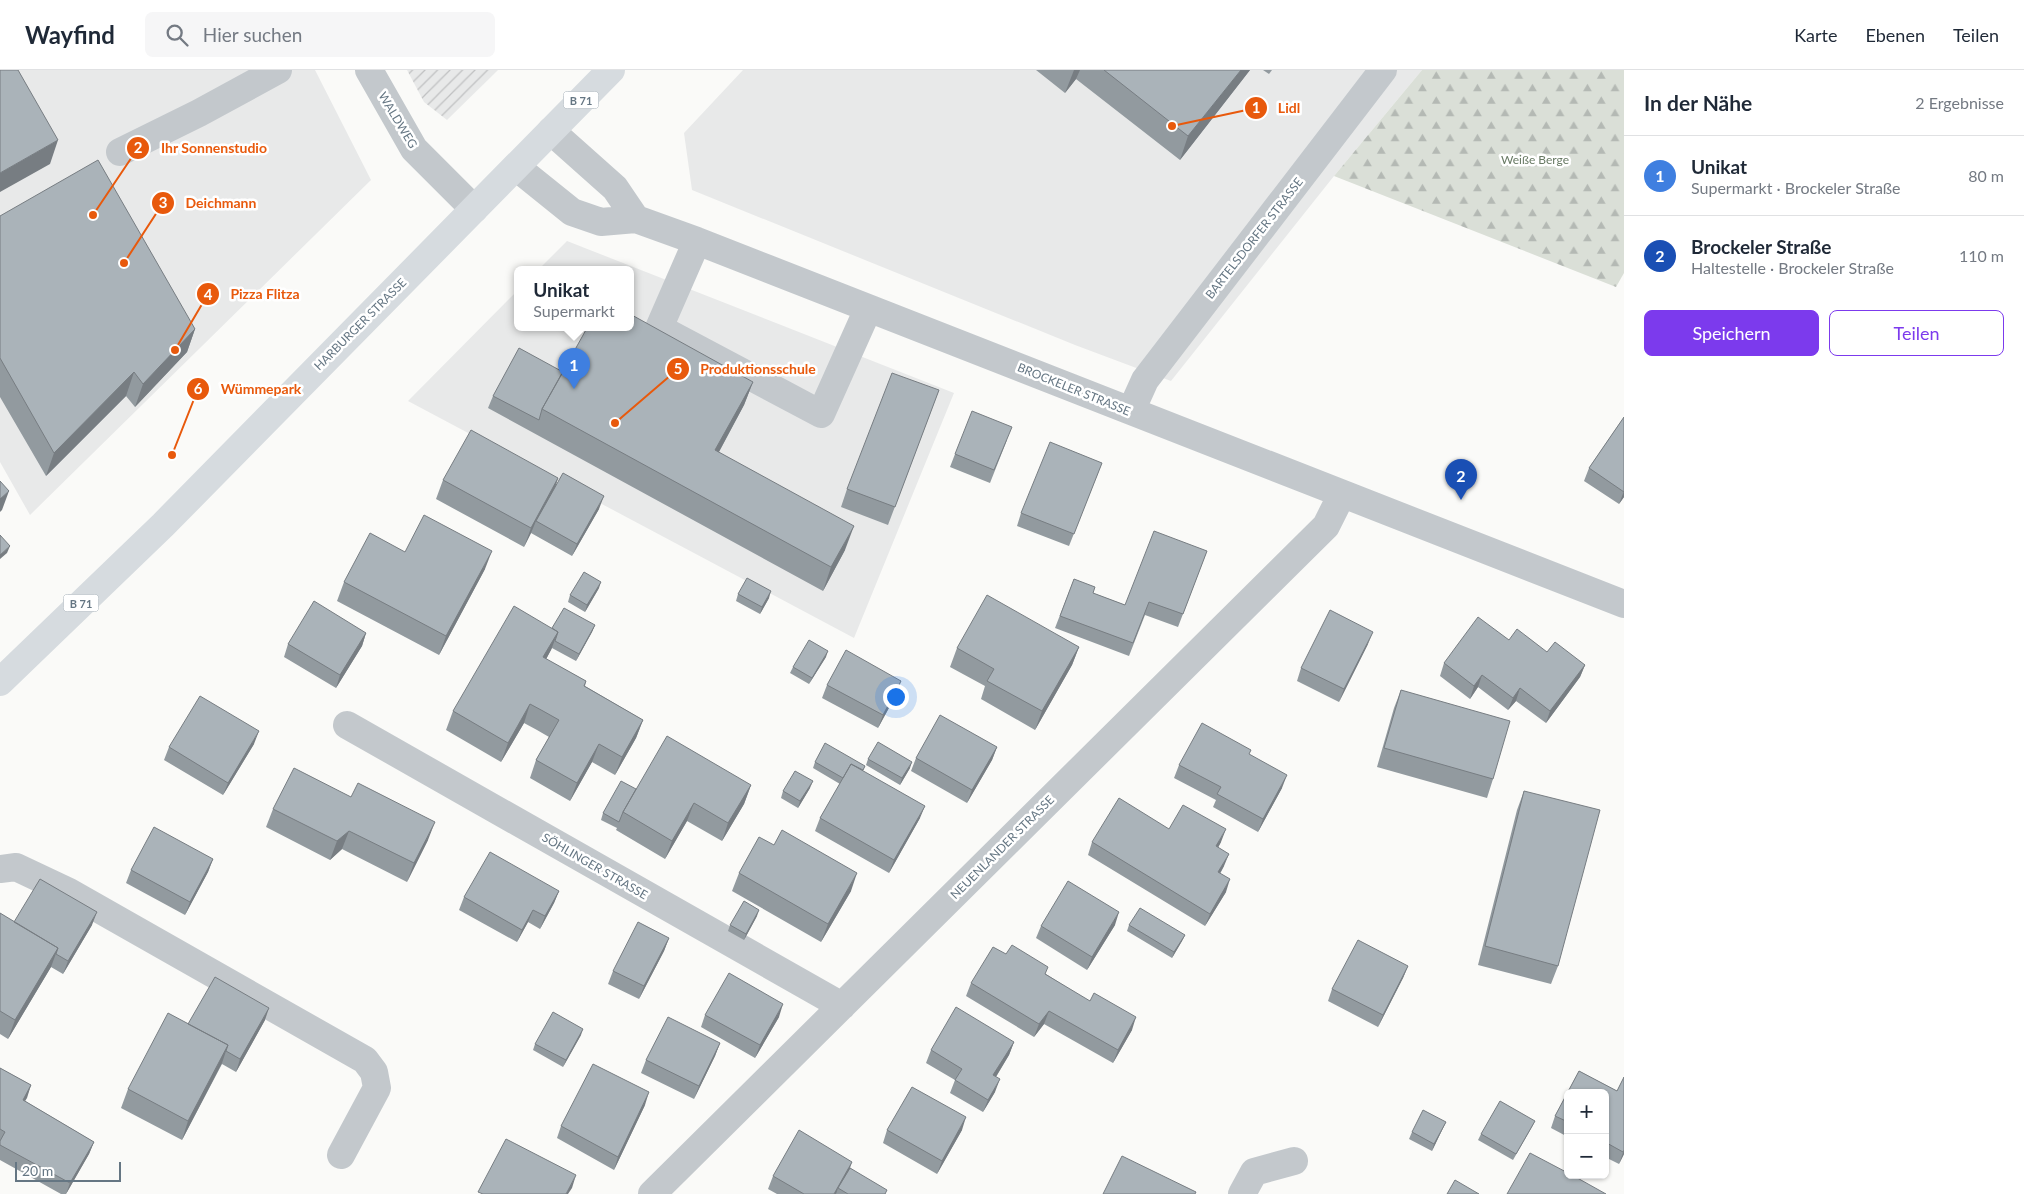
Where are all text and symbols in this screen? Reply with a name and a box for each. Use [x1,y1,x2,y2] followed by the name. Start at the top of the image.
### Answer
[145,12,495,57] search box
[25,20,115,49] text: Wayfind
[163,21,191,49] icon: search
[203,23,302,46] text: Hier suchen
[1794,24,1837,46] text: Karte
[1865,24,1925,46] text: Ebenen
[1953,24,1999,46] text: Teilen
[375,89,421,151] street label: WALDWEG
[1644,90,1752,115] text: In der Nähe
[564,92,598,108] road number: B 71
[1243,93,1310,122] callout: Lidl
[1915,93,2004,112] text: 2 Ergebnisse
[1252,98,1260,116] text: 1
[1278,99,1300,116] text: Lidl
[126,133,277,162] callout: Ihr Sonnenstudio
[134,138,143,156] text: 2
[161,139,267,156] text: Ihr Sonnenstudio
[1501,152,1569,167] park label: Weiße Berge
[1691,155,1747,178] text: Unikat
[1655,166,1665,185] text: 1
[1968,166,2004,185] text: 80 m
[1202,174,1306,301] street label: BARTELSDORFER STRASSE
[1691,178,1901,197] text: Supermarkt · Brockeler Straße
[151,188,267,217] callout: Deichmann
[159,193,167,211] text: 3
[186,194,257,211] text: Deichmann
[1691,235,1831,258] text: Brockeler Straße
[1655,246,1665,265] text: 2
[1959,246,2004,265] text: 110 m
[1691,258,1894,277] text: Haltestelle · Brockeler Straße
[514,266,634,331] popup
[311,275,409,373] street label: HARBURGER STRASSE
[533,278,589,301] text: Unikat
[195,280,309,309] callout: Pizza Flitza
[204,285,213,303] text: 4
[230,285,300,302] text: Pizza Flitza
[533,301,615,320] text: Supermarkt
[1644,310,1819,356] button: Speichern
[1829,310,2004,356] button: Teilen
[558,348,590,389] pin: 1
[665,354,826,383] callout: Produktionsschule
[674,359,682,377] text: 5
[1015,359,1133,419] street label: BROCKELER STRASSE
[700,360,816,377] text: Produktionsschule
[185,374,311,403] callout: Wümmepark
[194,379,203,397] text: 6
[221,380,302,397] text: Wümmepark
[1445,459,1477,500] pin: 2
[64,594,98,612] road number: B 71
[883,684,909,710] your location
[947,792,1057,902] street label: NEUENLANDER STRASSE
[540,830,651,902] street label: SÖHLINGER STRASSE
[1564,1089,1609,1179] map controls
[1564,1089,1609,1134] button: +
[1564,1134,1609,1179] button: −
[15,1159,121,1182] scale bar
[22,1162,53,1179] text: 20 m

